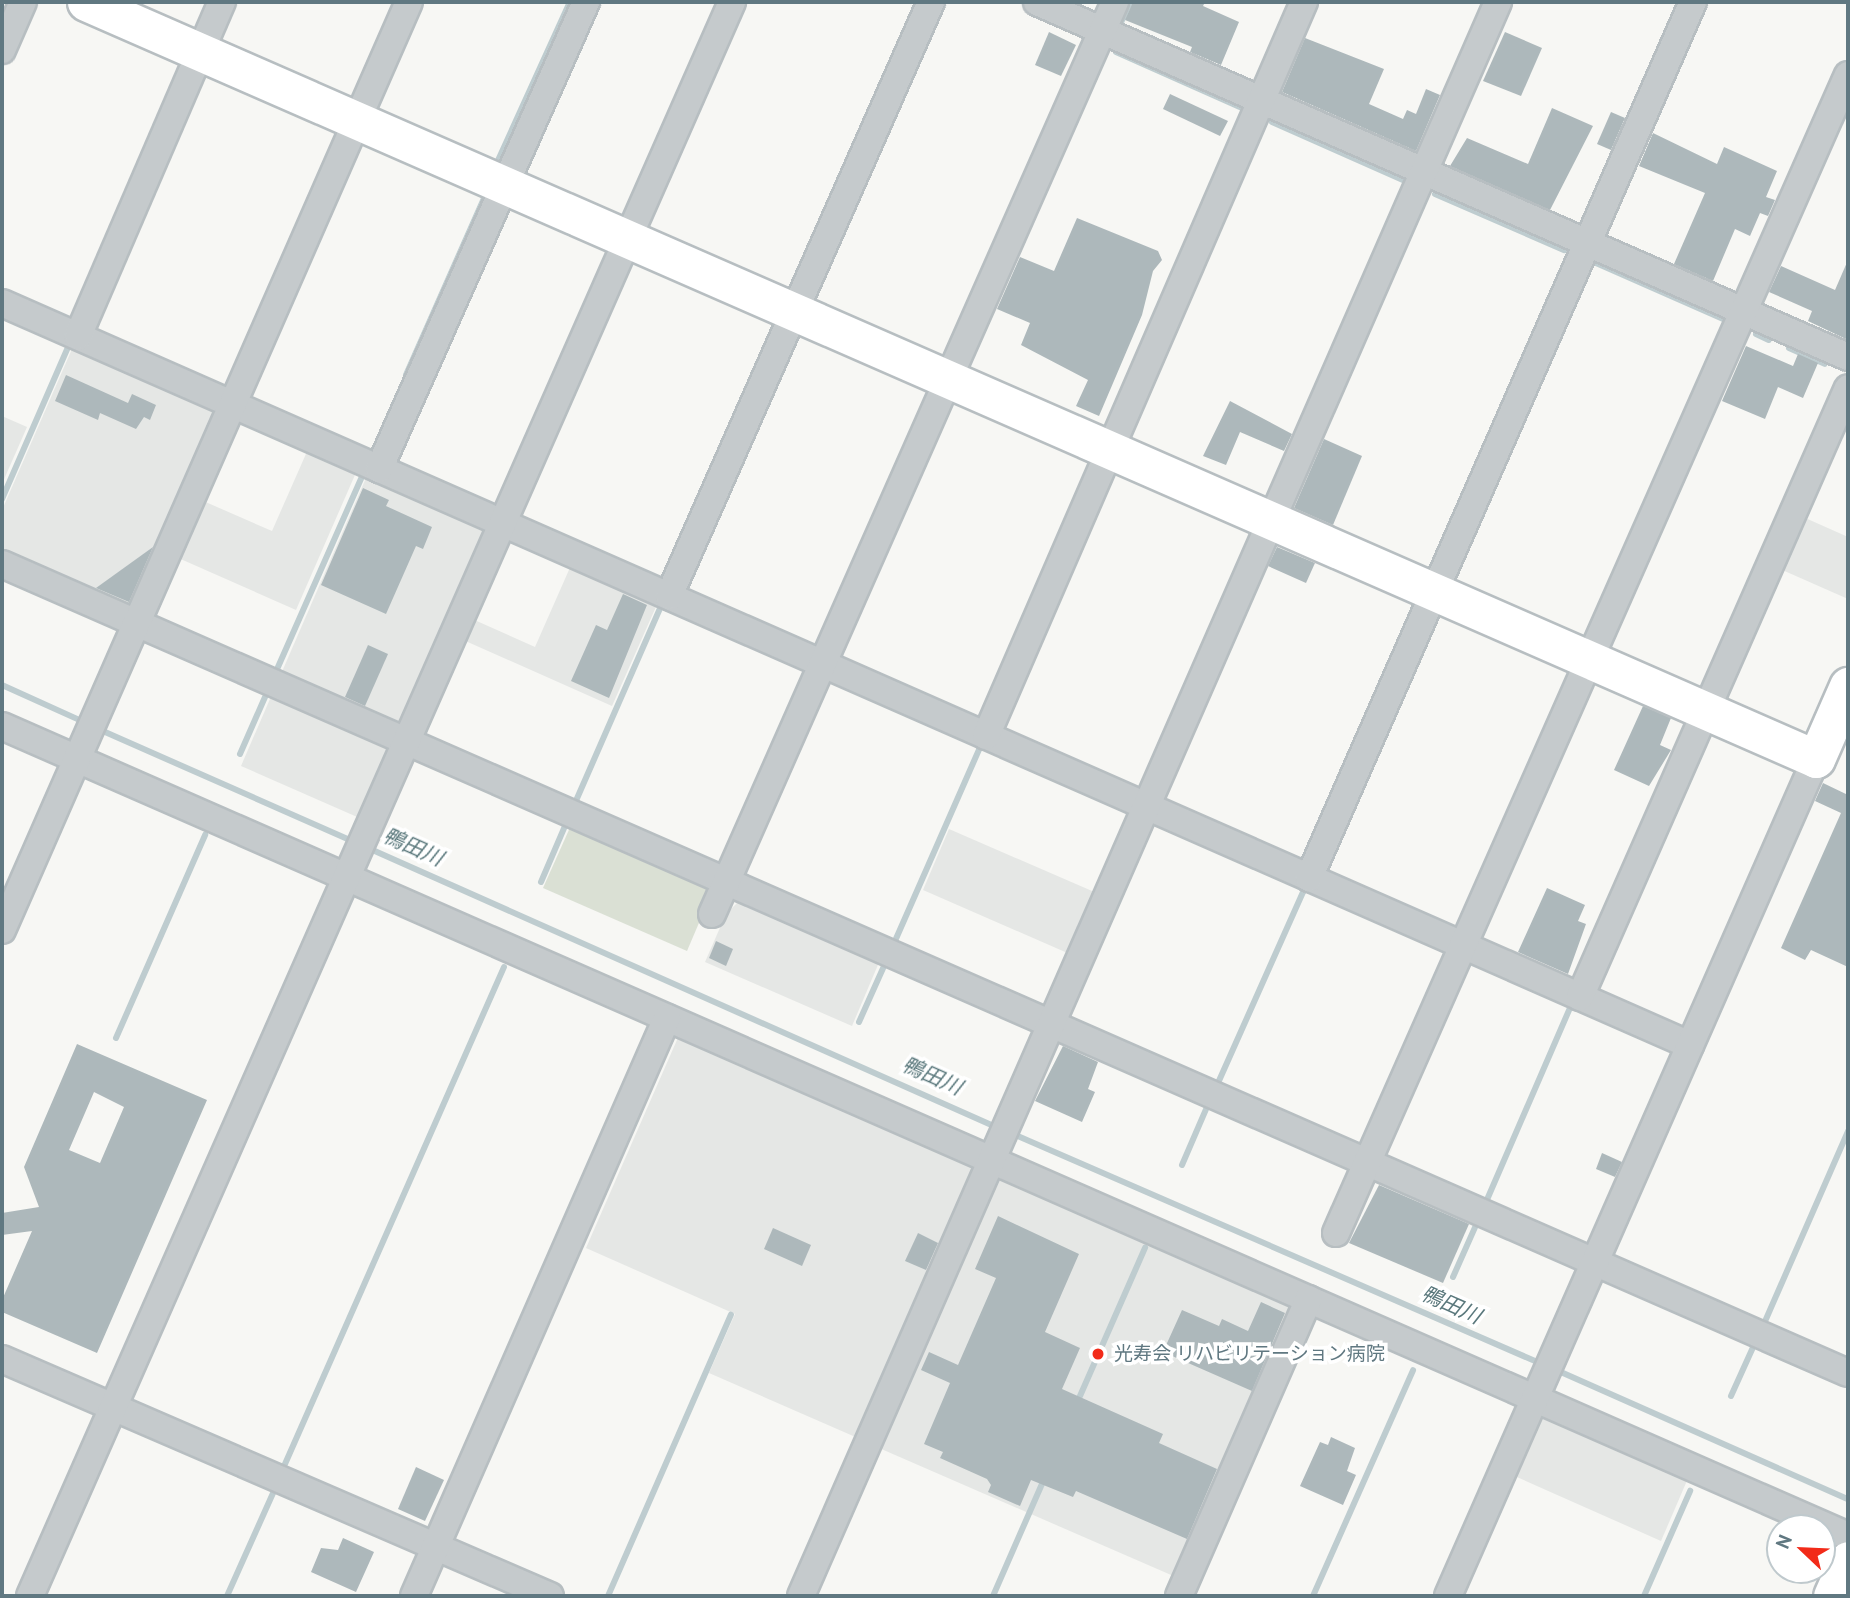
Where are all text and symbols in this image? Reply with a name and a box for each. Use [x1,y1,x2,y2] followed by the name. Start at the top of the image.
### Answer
[379,823,447,871] water label: 鴨田川
[898,1052,966,1100] water label: 鴨田川
[1417,1281,1485,1329] water label: 鴨田川
[1114,1343,1385,1365] place label: 光寿会 リハビリテーション病院
[1088,1344,1108,1364] marker: 光寿会 リハビリテーション病院
[1766,1514,1836,1584] north arrow
[1770,1531,1797,1552] text: N

